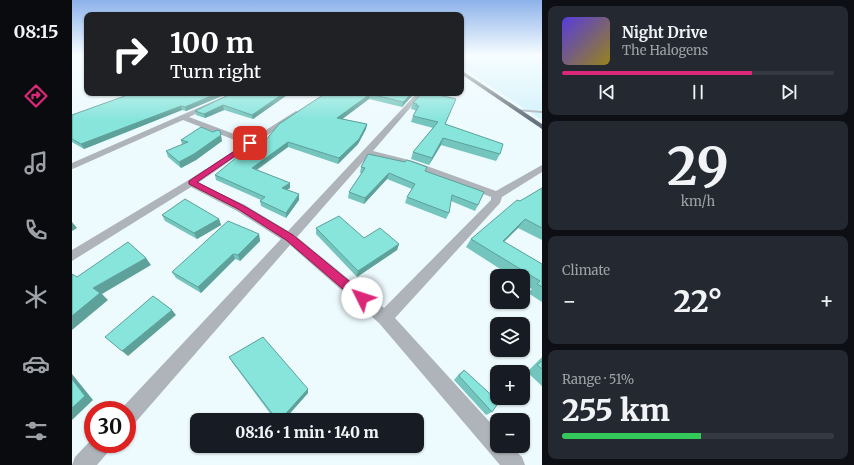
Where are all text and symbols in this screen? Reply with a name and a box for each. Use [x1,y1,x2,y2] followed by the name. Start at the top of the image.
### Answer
[14,20,58,43] text: 08:15
[622,23,707,42] text: Night Drive
[170,25,254,61] text: 100 m
[104,28,156,80] icon: right
[622,42,708,59] text: The Halogens
[170,60,261,83] text: Turn right
[596,81,618,103] icon: previous
[687,81,709,103] icon: pause
[778,81,800,103] icon: next
[22,82,50,110] icon: directions
[233,126,267,160] pin
[239,132,261,154] icon: arrive
[667,134,729,199] text: 29
[22,149,50,177] icon: music
[681,193,715,210] text: km/h
[22,216,50,244] icon: phone
[562,262,610,279] text: Climate
[490,269,530,453] map controls
[490,269,530,309] button: search
[341,277,383,319] position arrow
[674,282,722,320] text: 22°
[22,283,50,311] icon: climate
[562,287,577,315] text: −
[819,287,834,315] text: +
[490,317,530,357] button: layers
[22,350,50,378] icon: car
[490,365,530,405] button: +
[562,371,634,388] text: Range · 51%
[562,391,670,429] text: 255 km
[84,401,136,453] speed limit sign: 30
[490,413,530,453] button: −
[22,417,50,445] icon: filters
[235,423,379,442] text: 08:16 · 1 min · 140 m

